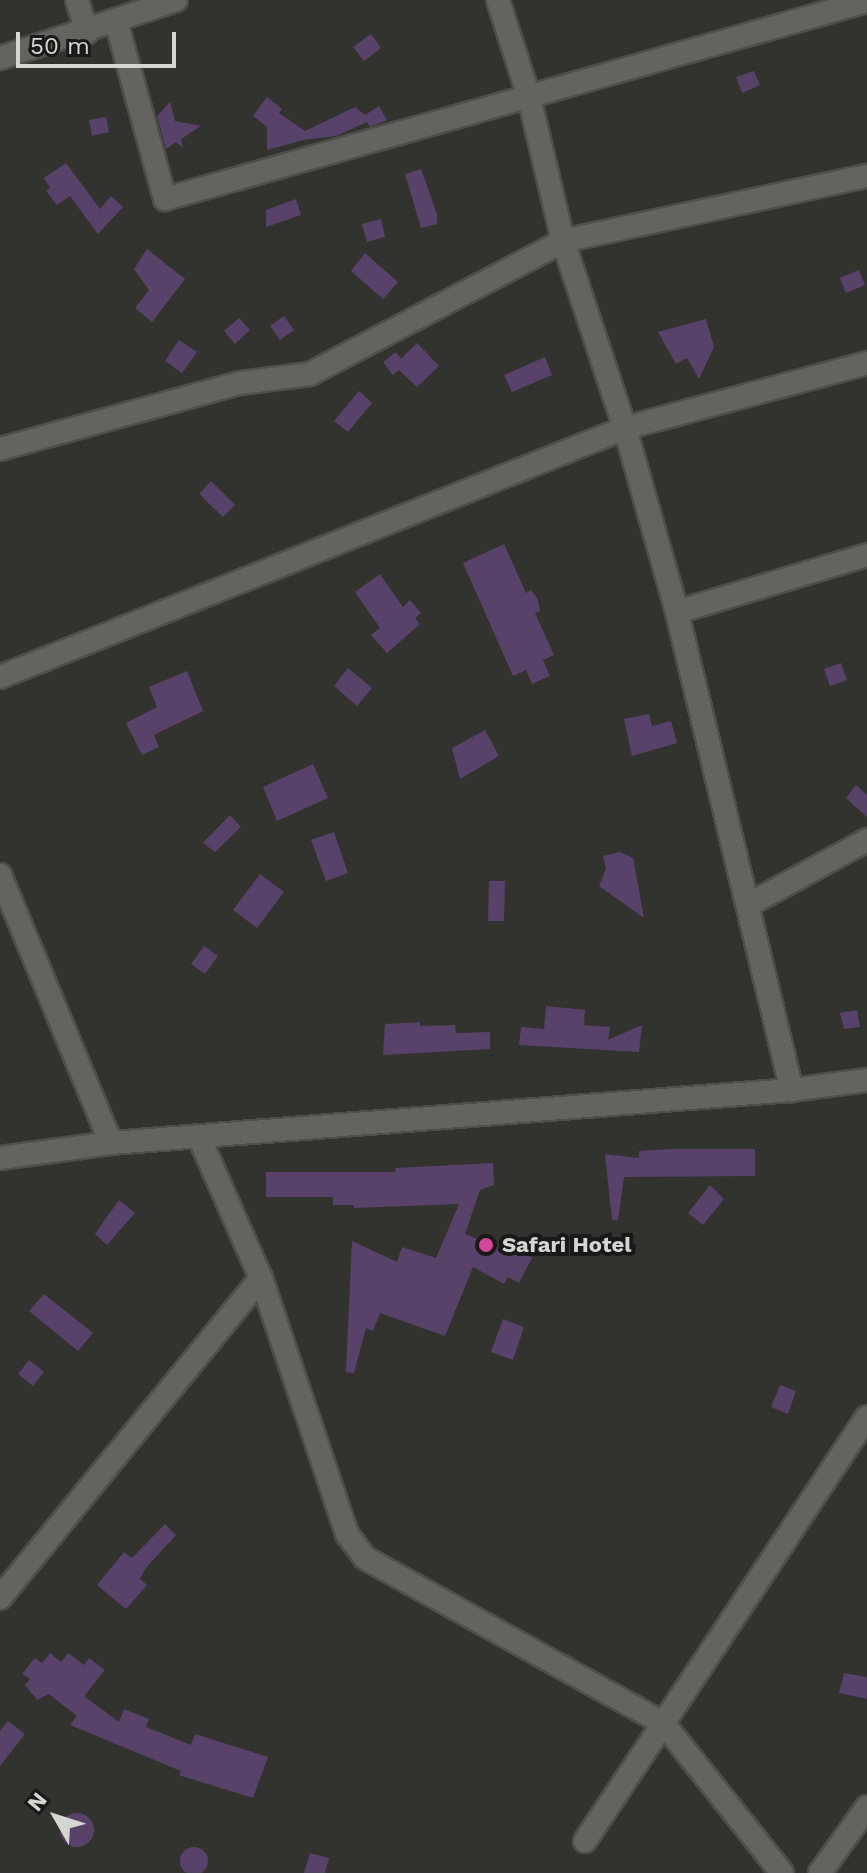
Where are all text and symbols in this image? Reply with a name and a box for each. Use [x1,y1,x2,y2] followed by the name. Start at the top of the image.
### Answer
[20,16,180,66] scale bar
[30,32,90,60] text: 50 m
[502,1232,631,1258] place label: Safari Hotel
[477,1236,495,1254] marker: Safari Hotel
[16,1777,96,1857] north arrow
[22,1787,52,1816] text: N

